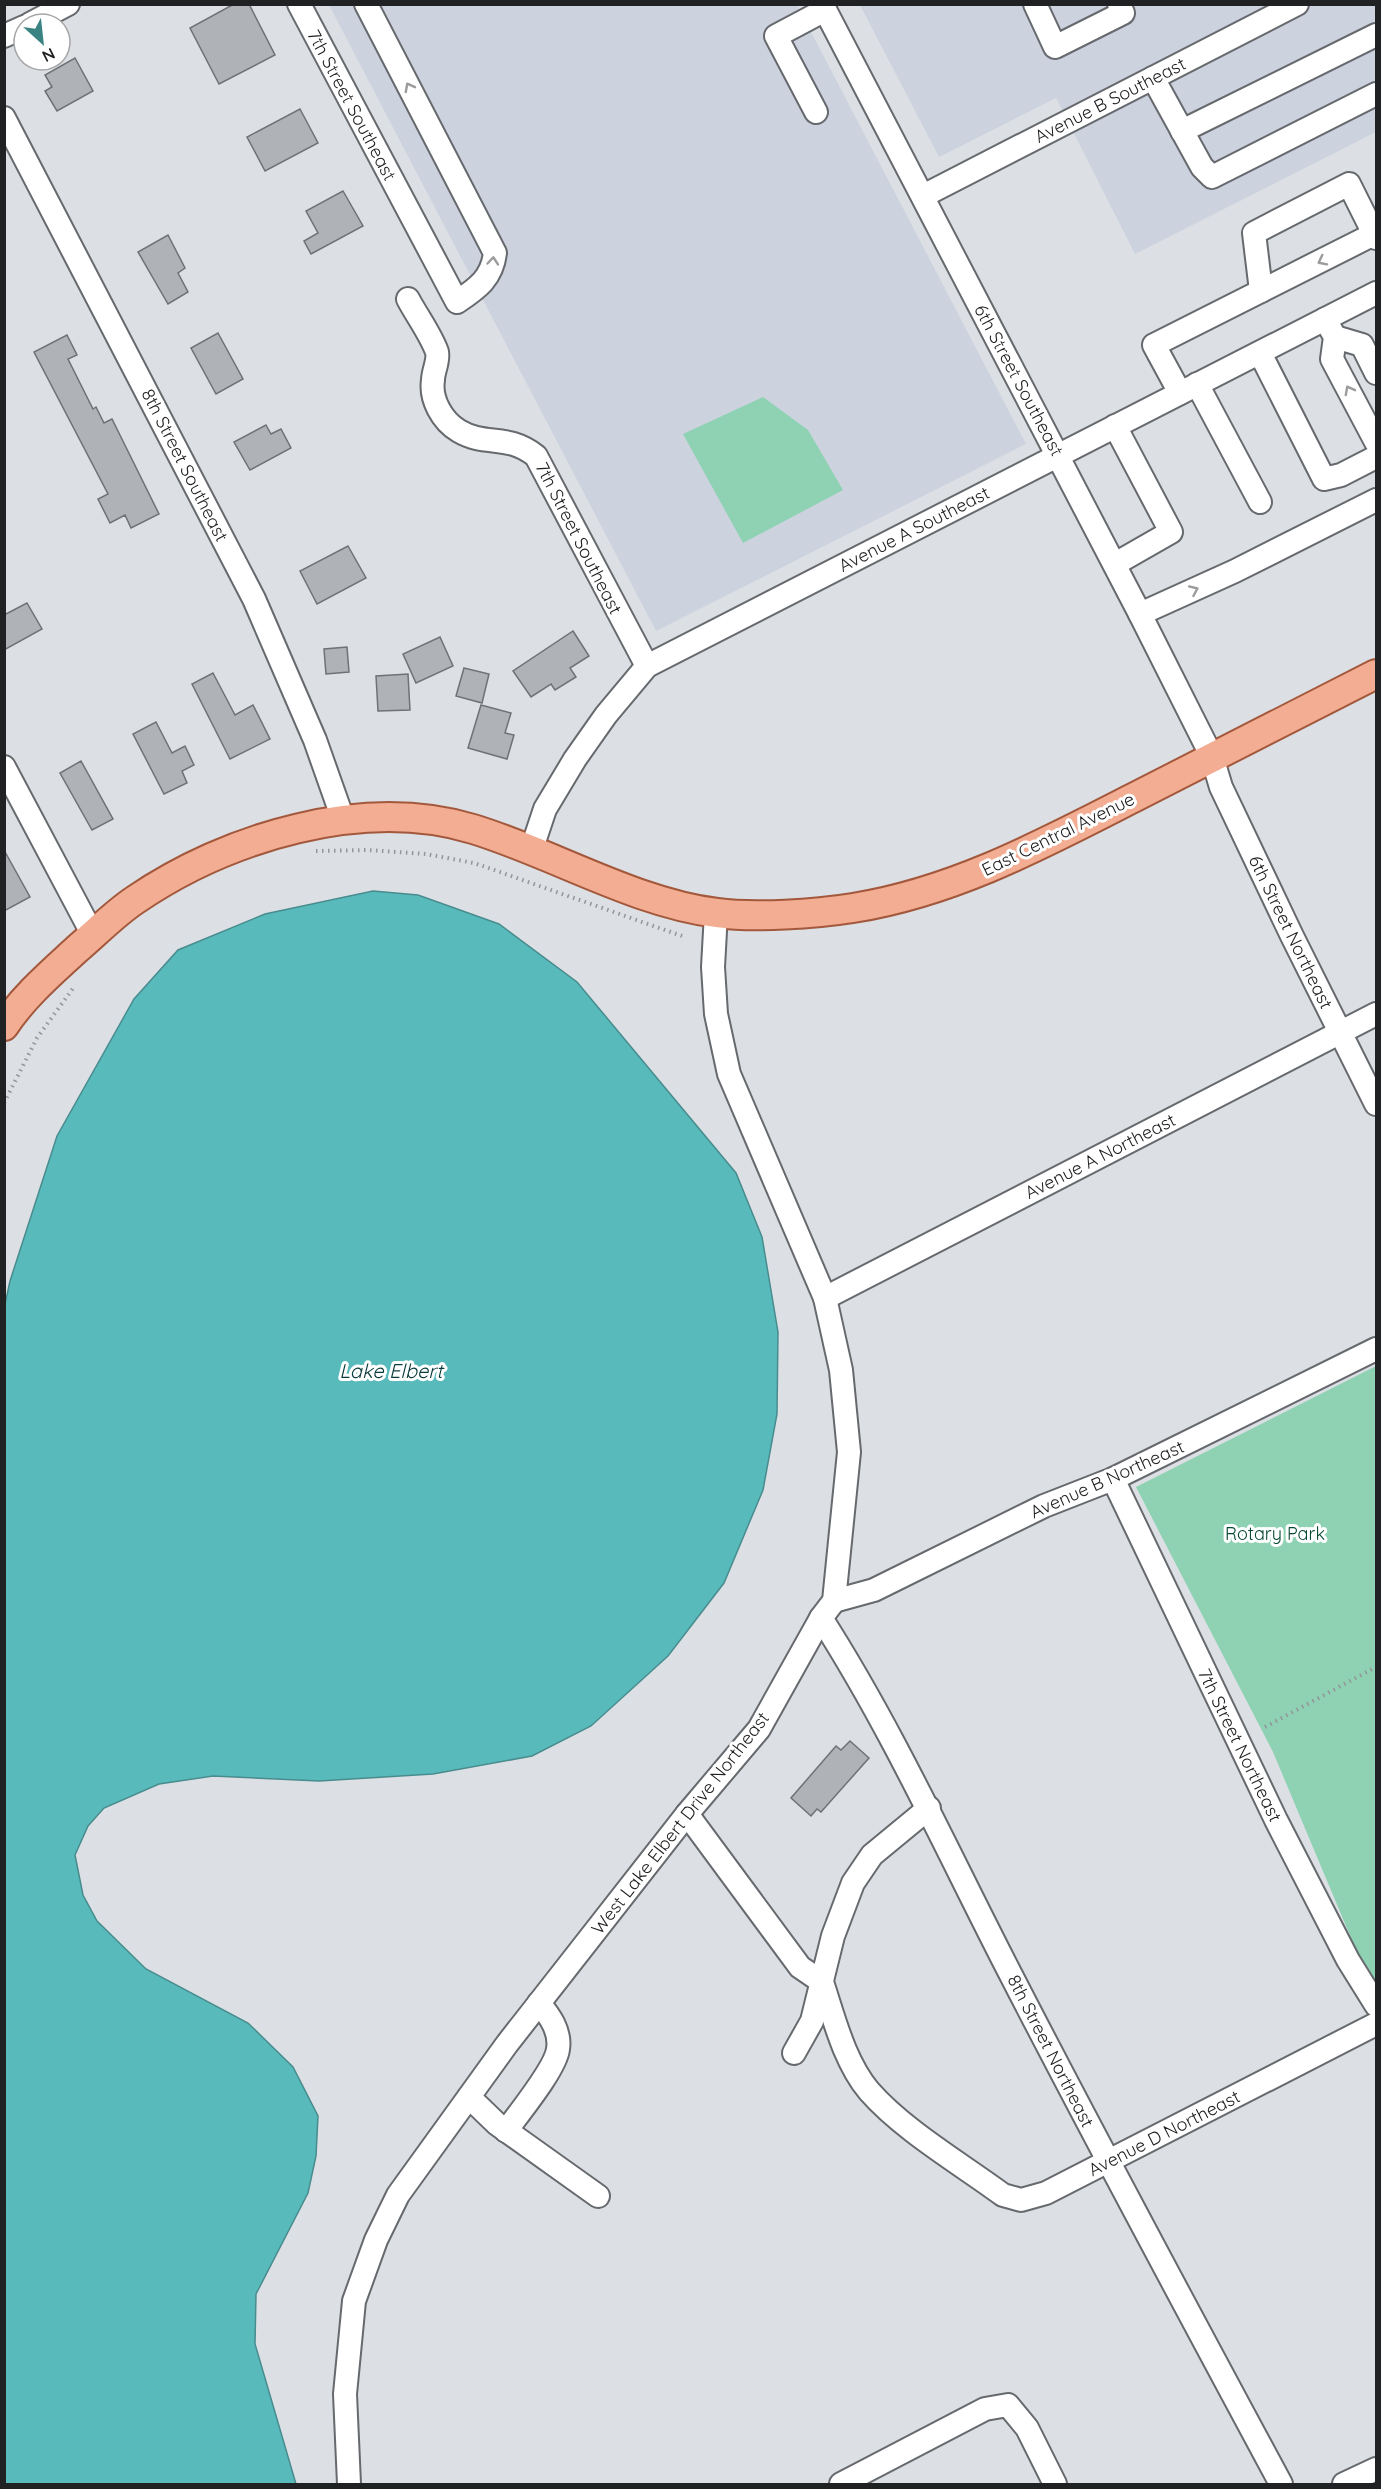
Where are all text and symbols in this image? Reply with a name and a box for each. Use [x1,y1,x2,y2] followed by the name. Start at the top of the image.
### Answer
[12,12,72,72] north arrow
[302,26,402,184] street label: 7th Street Southeast
[39,44,59,67] text: N
[1031,52,1189,148] street label: Avenue B Southeast
[405,83,416,93] one-way arrow
[1317,253,1328,265] one-way arrow
[487,256,500,265] one-way arrow
[969,300,1069,460] street label: 6th Street Southeast
[137,385,233,545] street label: 8th Street Southeast
[1345,386,1356,397] one-way arrow
[531,458,627,618] street label: 7th Street Southeast
[835,481,993,577] street label: Avenue A Southeast
[1187,585,1198,597] one-way arrow
[978,787,1138,881] street label: East Central Avenue
[1244,851,1338,1013] street label: 6th Street Northeast
[1021,1108,1179,1204] street label: Avenue A Northeast
[339,1358,445,1383] water label: Lake Elbert
[1026,1435,1188,1523] street label: Avenue B Northeast
[1225,1522,1325,1545] park label: Rotary Park
[1193,1665,1287,1825] street label: 7th Street Northeast
[586,1707,774,1939] street label: West Lake Elbert Drive Northeast
[1003,1971,1099,2131] street label: 8th Street Northeast
[1084,2085,1244,2181] street label: Avenue D Northeast

